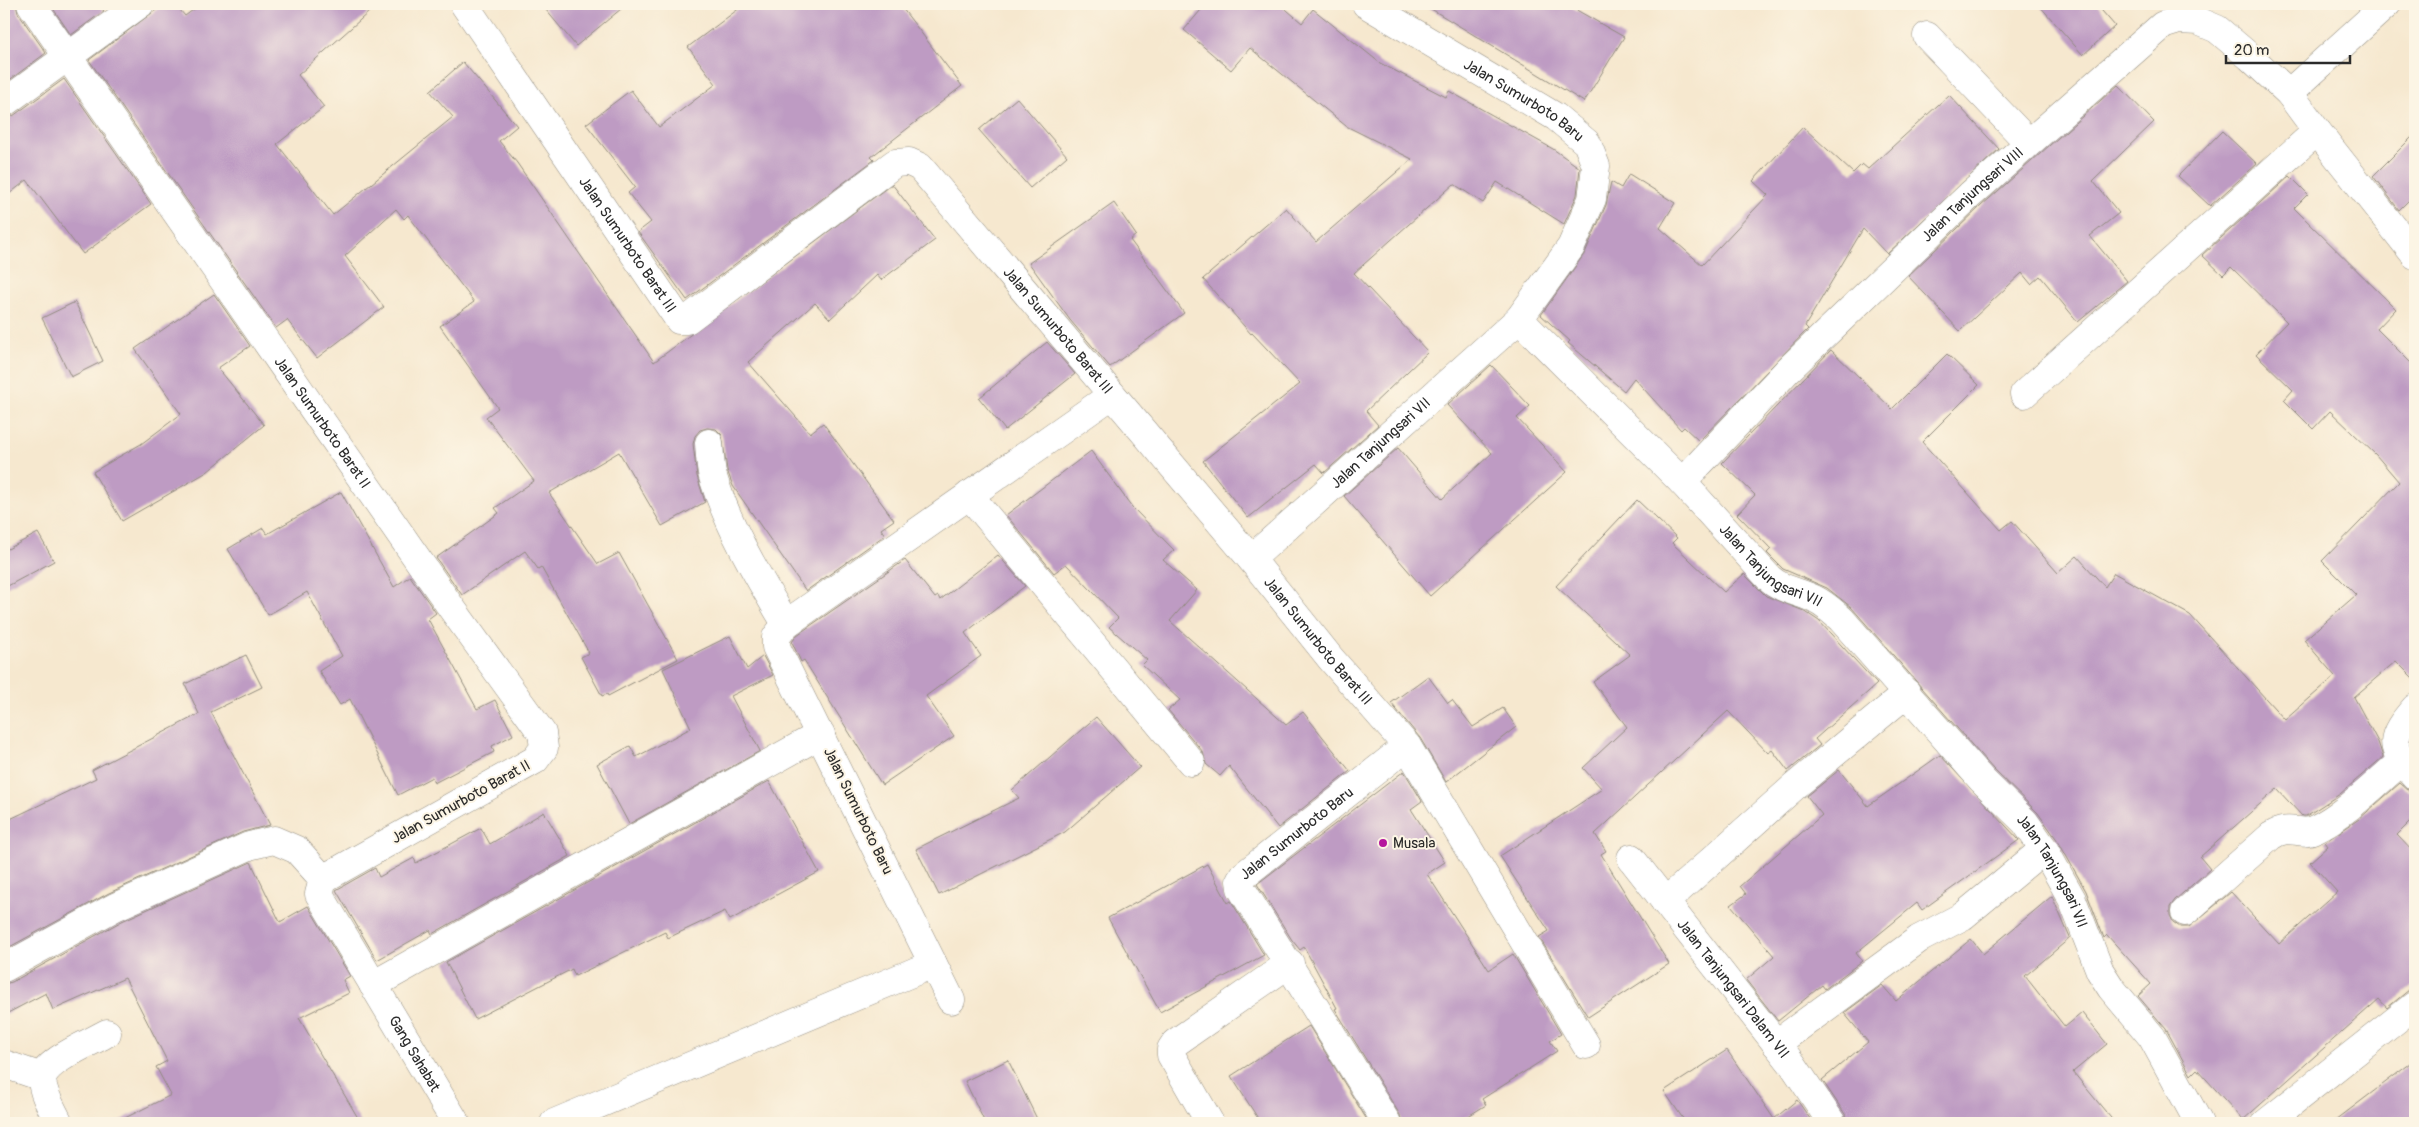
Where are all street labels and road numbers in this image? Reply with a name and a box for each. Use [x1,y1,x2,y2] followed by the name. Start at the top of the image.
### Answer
[1460,55,1588,146] street label: Jalan Sumurboto Baru
[1918,143,2028,246] street label: Jalan Tanjungsari VIII
[575,173,681,316] street label: Jalan Sumurboto Barat III
[999,263,1117,398] street label: Jalan Sumurboto Barat III
[270,353,375,492] street label: Jalan Sumurboto Barat II
[1327,393,1435,493] street label: Jalan Tanjungsari VII
[1715,520,1826,611] street label: Jalan Tanjungsari VII
[1260,573,1376,709] street label: Jalan Sumurboto Barat III
[819,744,897,878] street label: Jalan Sumurboto Baru
[388,756,534,848] street label: Jalan Sumurboto Barat II
[1236,783,1357,884] street label: Jalan Sumurboto Baru
[2013,810,2092,930] street label: Jalan Tanjungsari VII
[1673,915,1794,1062] street label: Jalan Tanjungsari Dalam VII
[384,1012,445,1096] street label: Gang Sahabat

